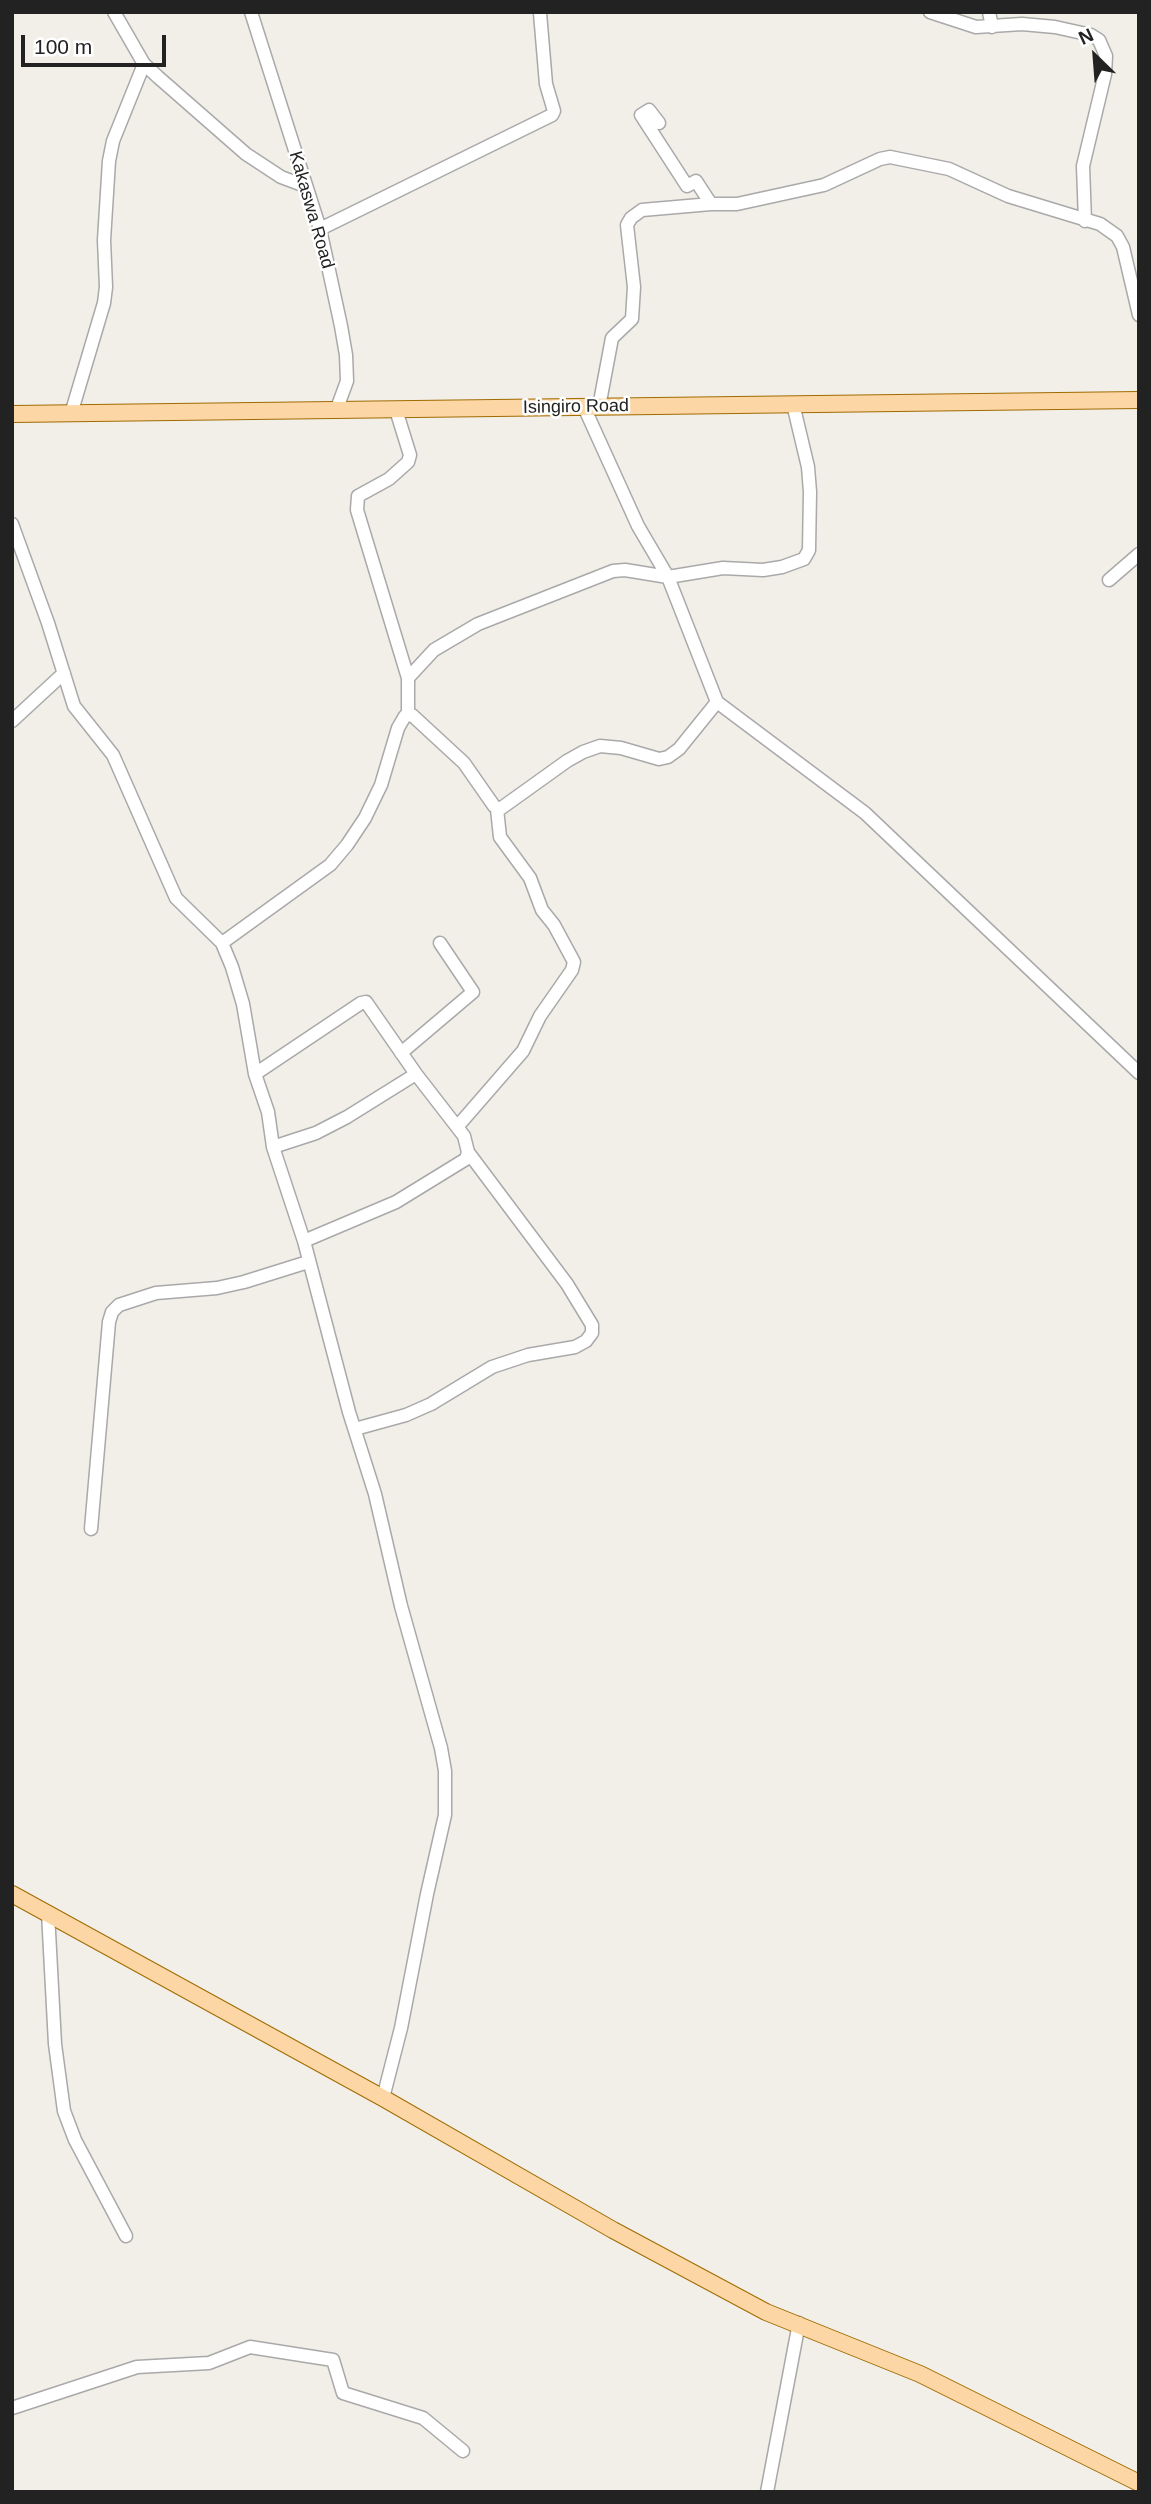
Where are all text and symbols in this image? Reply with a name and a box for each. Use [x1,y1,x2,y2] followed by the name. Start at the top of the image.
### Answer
[24,21,170,65] scale bar
[1060,21,1130,91] north arrow
[1075,24,1097,49] text: N
[34,35,92,58] text: 100 m
[284,149,338,271] street label: Kakaswa Road
[523,395,629,419] street label: Isingiro Road

